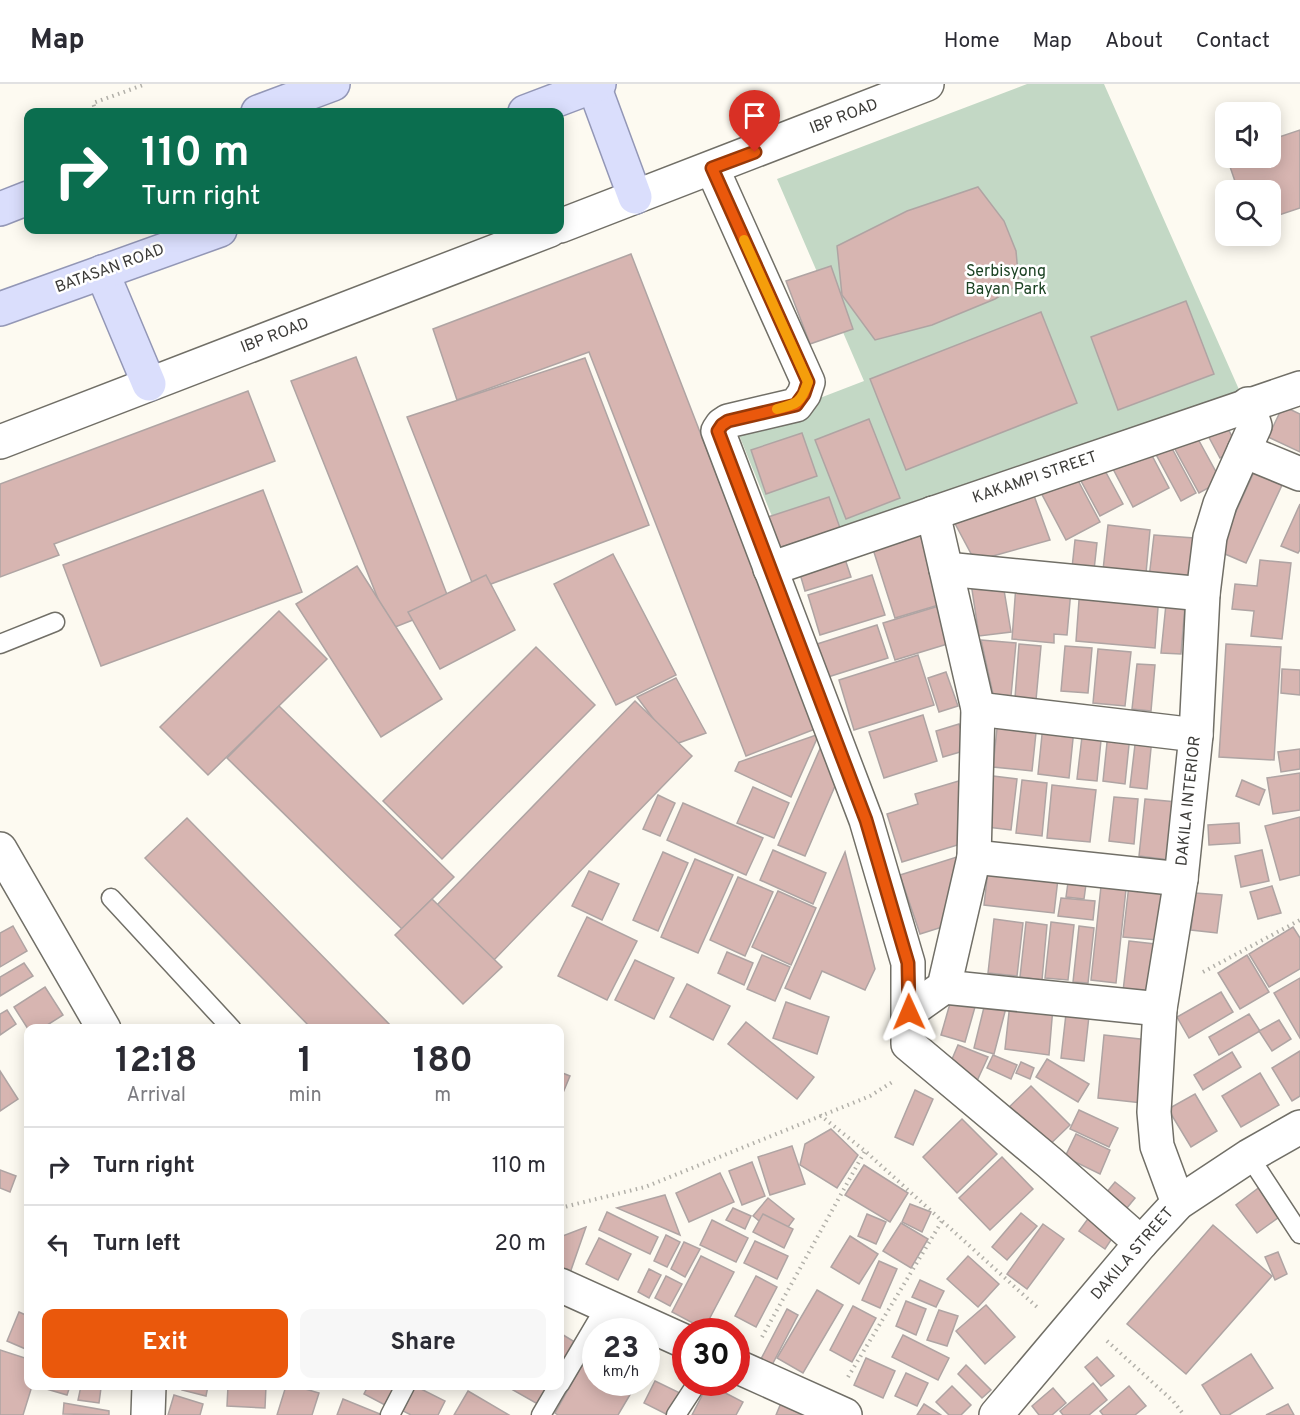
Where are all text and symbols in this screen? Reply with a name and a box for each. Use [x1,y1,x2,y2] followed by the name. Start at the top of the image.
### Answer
[30,23,85,59] text: Map
[944,28,1000,55] text: Home
[1033,28,1072,55] text: Map
[1105,28,1163,55] text: About
[1196,28,1270,55] text: Contact
[729,90,780,152] pin
[807,95,881,139] street label: IBP ROAD
[738,99,771,132] icon: arrive
[1215,102,1281,246] map controls
[1215,102,1281,168] button: sound
[141,128,250,181] text: 110 m
[42,132,120,210] icon: right
[141,180,260,214] text: Turn right
[1215,180,1281,246] button: search
[53,240,167,298] street label: BATASAN ROAD
[965,262,1047,300] park label: Serbisyong Bayan Park
[238,314,312,358] street label: IBP ROAD
[970,447,1100,509] street label: KAKAMPI STREET
[1172,735,1206,867] street label: DAKILA INTERIOR
[877,980,941,1044] position arrow
[115,1039,197,1085] text: 12:18
[298,1039,312,1085] text: 1
[413,1039,473,1085] text: 180
[126,1083,186,1109] text: Arrival
[288,1083,322,1109] text: min
[434,1083,451,1109] text: m
[42,1150,75,1183] icon: right
[93,1153,195,1180] text: Turn right
[492,1153,546,1180] text: 110 m
[1087,1203,1179,1305] street label: DAKILA STREET
[42,1228,75,1261] icon: left
[93,1231,181,1258] text: Turn left
[495,1231,546,1258] text: 20 m
[42,1309,288,1378] button: Exit
[300,1309,546,1378] button: Share
[672,1318,750,1396] speed limit sign: 30
[603,1331,639,1368] text: 23
[603,1363,639,1382] text: km/h

